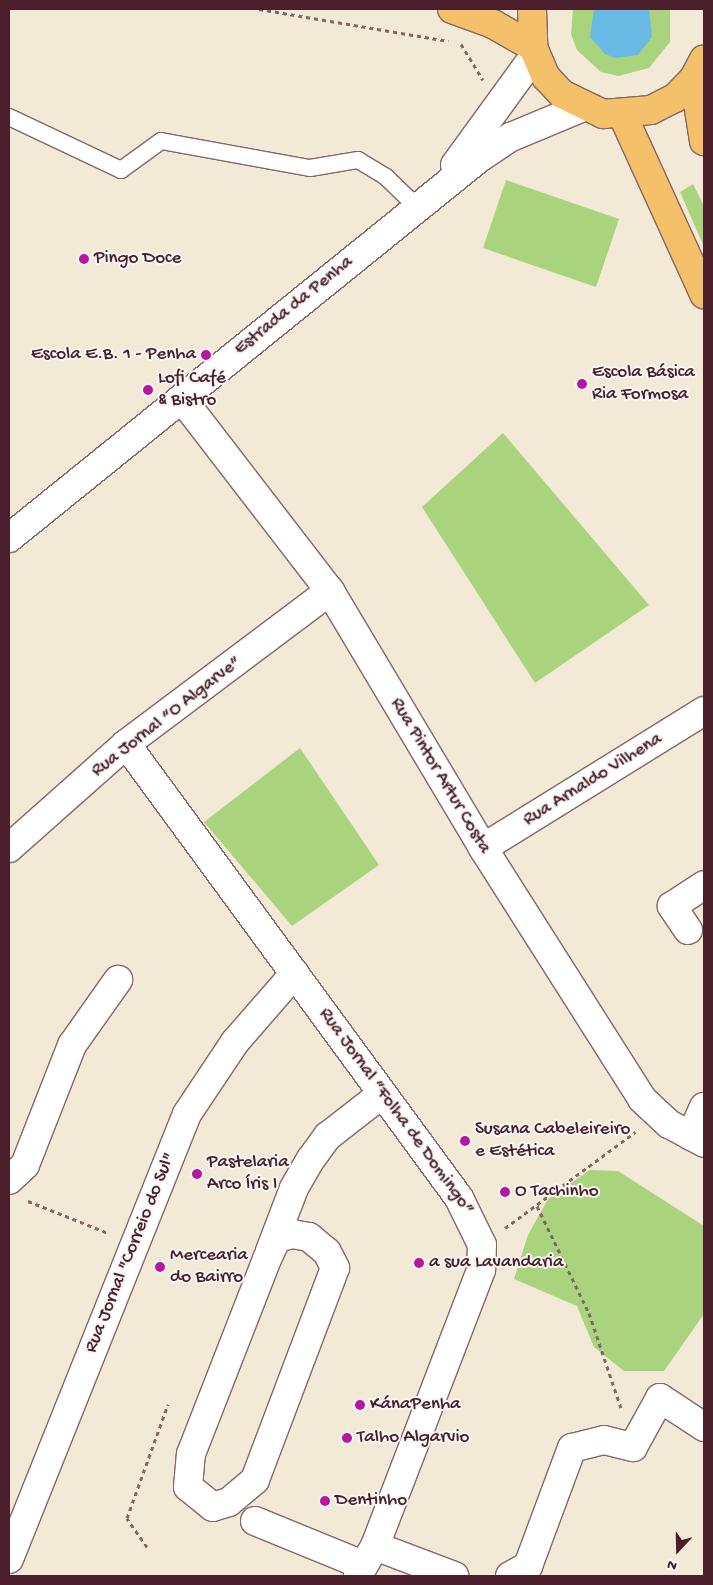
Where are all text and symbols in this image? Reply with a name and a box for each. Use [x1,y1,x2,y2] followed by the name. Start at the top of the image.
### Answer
[94,248,181,270] place label: Pingo Doce
[230,251,358,361] street label: Estrada da Penha
[78,253,90,265] marker: Pingo Doce
[31,344,196,366] place label: Escola E.B. 1 - Penha
[200,349,212,361] marker: Escola E.B. 1 - Penha
[592,362,695,406] place label: Escola Básica Ria Formosa
[158,368,226,412] place label: Lofi Café & Bistro
[576,378,588,390] marker: Escola Básica Ria Formosa
[142,384,154,396] marker: Lofi Café & Bistro
[87,651,247,783] street label: Rua Jornal “O Algarve”
[384,694,496,858] street label: Rua Pintor Artur Costa
[519,728,667,832] street label: Rua Arnaldo Vilhena
[313,1004,479,1220] street label: Rua Jornal “Folha de Domingo”
[475,1119,630,1163] place label: Susana Cabeleireiro e Estética
[459,1135,471,1147] marker: Susana Cabeleireiro e Estética
[80,1150,182,1356] street label: Rua Jornal "Correio do Sul"
[207,1152,289,1196] place label: Pastelaria Arco Íris I
[191,1168,203,1180] marker: Pastelaria Arco Íris I
[515,1181,599,1203] place label: O Tachinho
[499,1186,511,1198] marker: O Tachinho
[170,1245,248,1289] place label: Mercearia do Bairro
[429,1252,564,1274] place label: a sua Lavandaria
[413,1257,425,1269] marker: a sua Lavandaria
[154,1261,166,1273] marker: Mercearia do Bairro
[370,1394,461,1416] place label: KánaPenha
[354,1399,366,1411] marker: KánaPenha
[357,1427,469,1449] place label: Talho Algarvio
[341,1432,353,1444] marker: Talho Algarvio
[335,1490,407,1512] place label: Dentinho
[319,1495,331,1507] marker: Dentinho
[653,1525,703,1575] north arrow
[665,1555,680,1574] text: N

